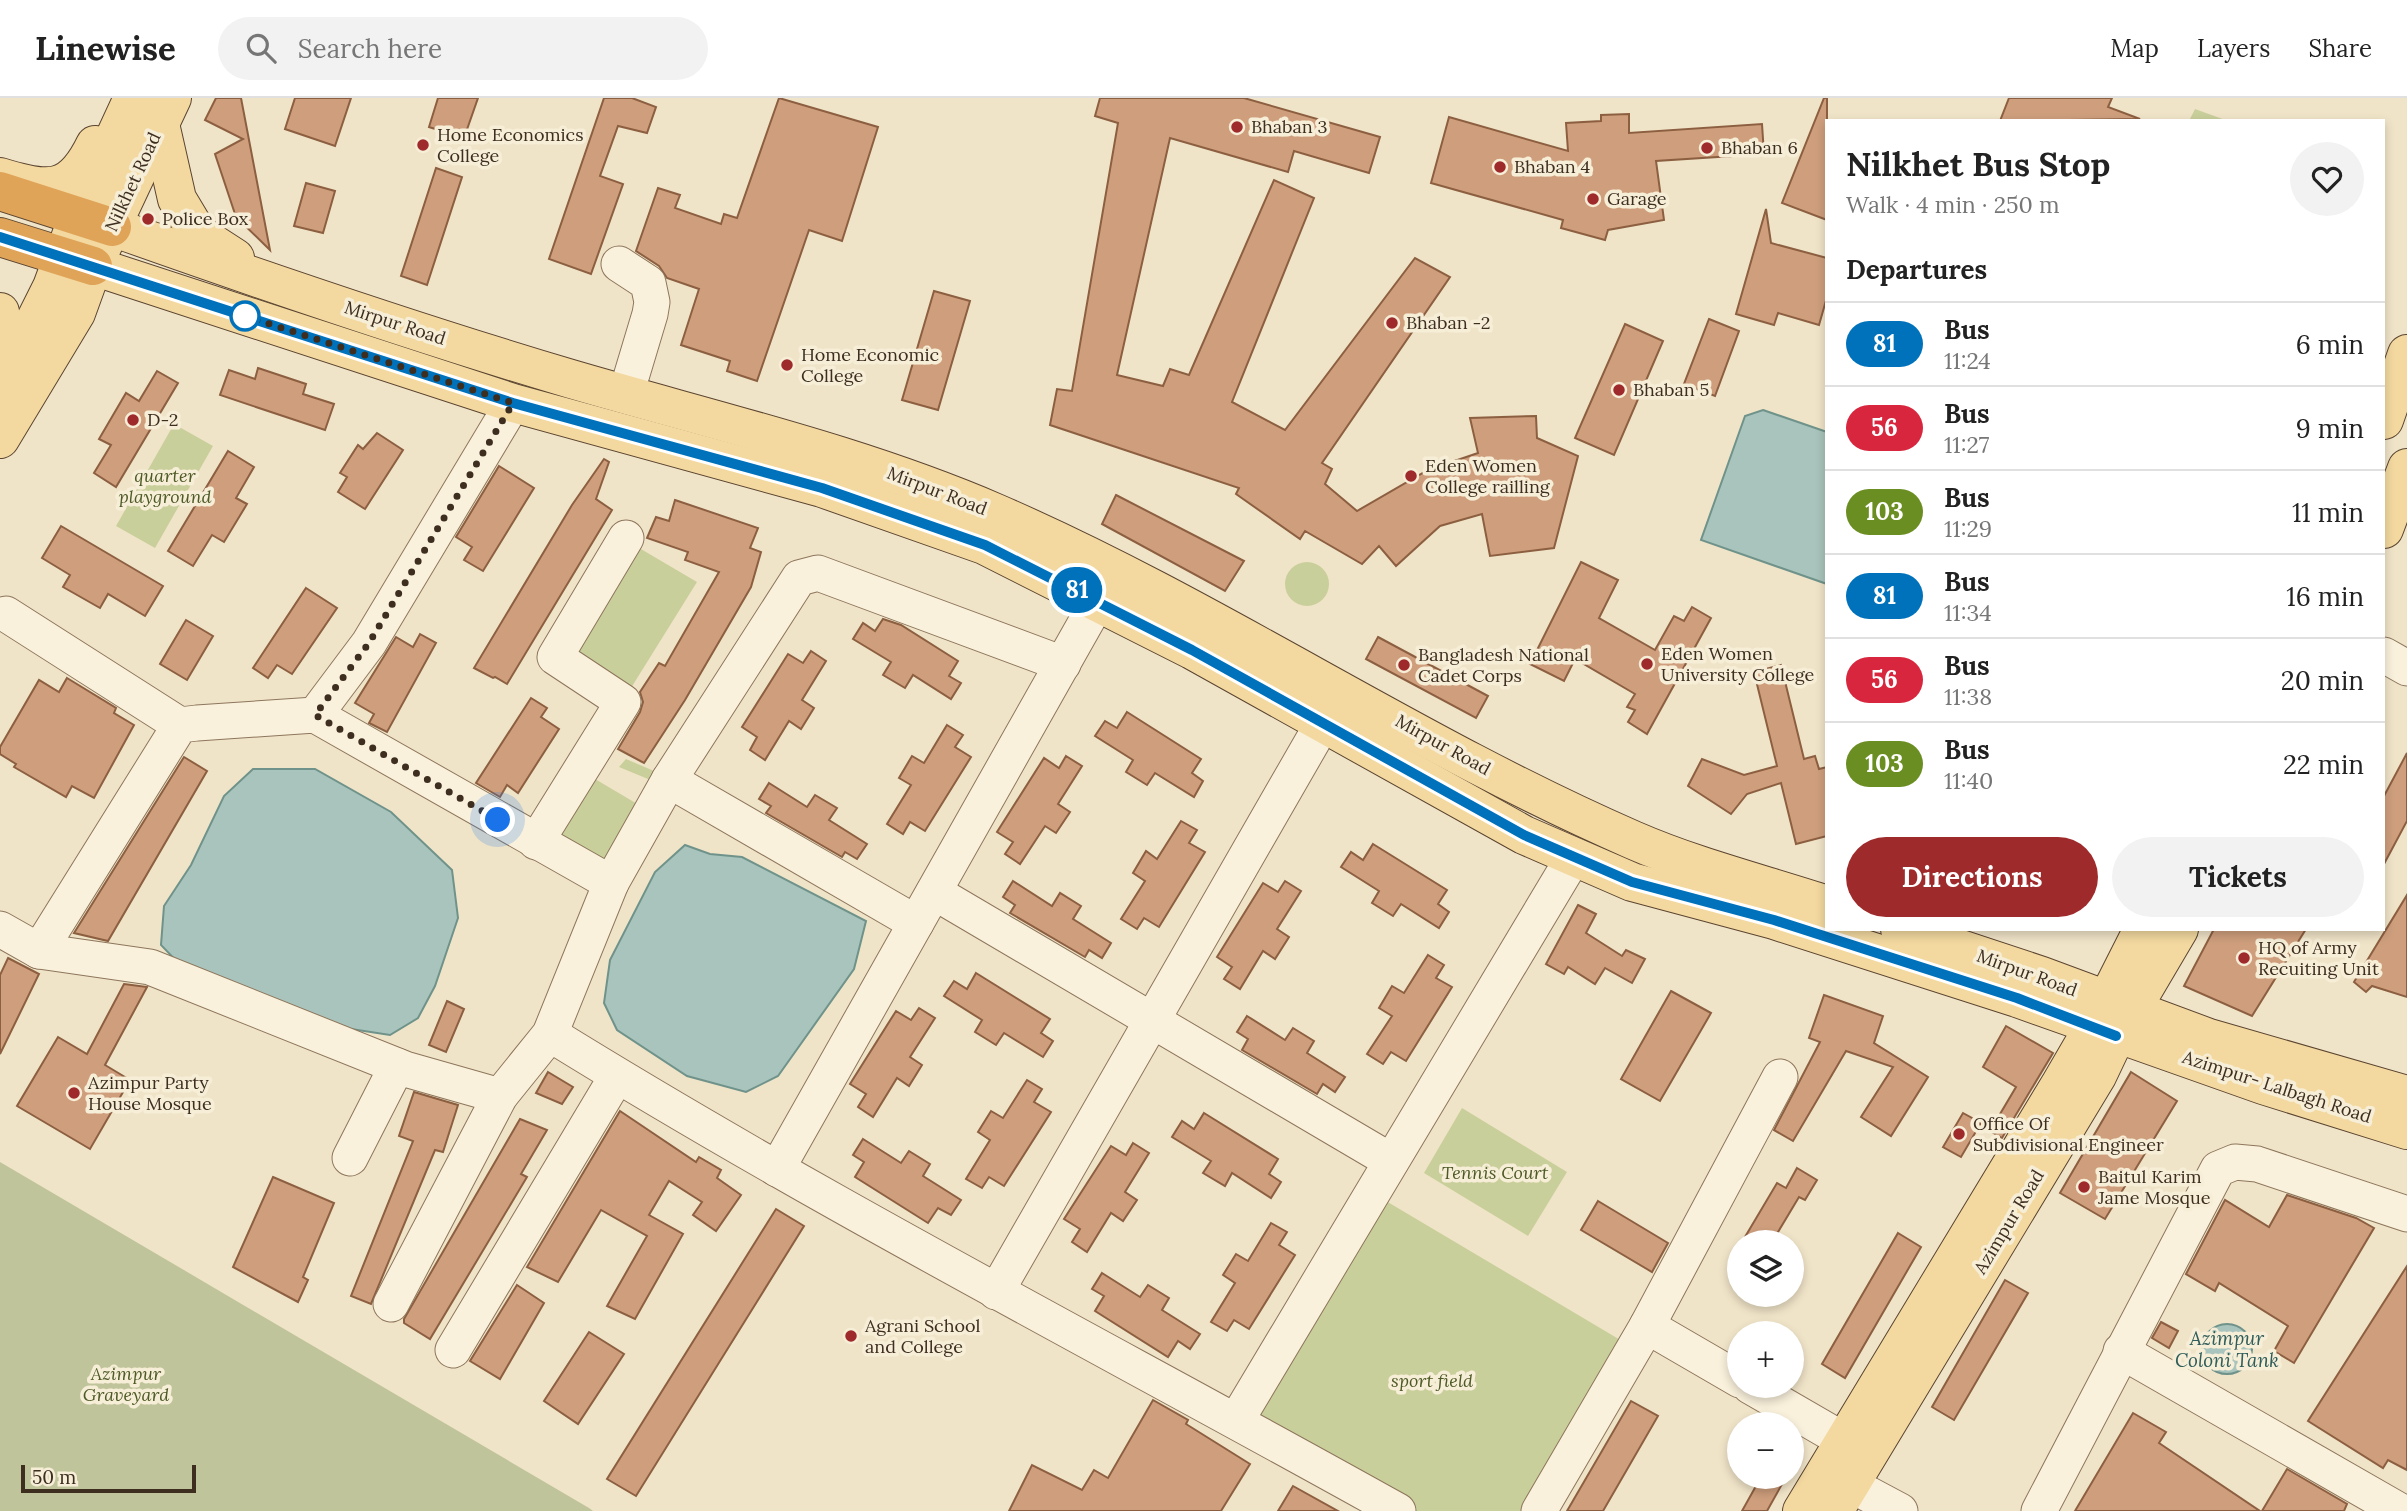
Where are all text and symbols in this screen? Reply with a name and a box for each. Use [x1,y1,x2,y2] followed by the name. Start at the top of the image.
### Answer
[218,17,708,80] search box
[35,27,176,69] text: Linewise
[242,29,280,67] icon: search
[298,32,442,65] text: Search here
[2110,33,2159,64] text: Map
[2197,33,2270,64] text: Layers
[2308,33,2372,64] text: Share
[1251,115,1328,138] place label: Bhaban 3
[1229,119,1245,135] marker: Bhaban 3
[437,123,583,167] place label: Home Economics College
[99,128,166,235] street label: Nilkhet Road
[1721,136,1798,159] place label: Bhaban 6
[415,137,431,153] marker: Home Economics College
[1699,140,1715,156] marker: Bhaban 6
[2290,142,2364,216] button: heart
[1846,143,2110,185] text: Nilkhet Bus Stop
[1514,155,1591,178] place label: Bhaban 4
[1492,159,1508,175] marker: Bhaban 4
[1607,187,1667,210] place label: Garage
[1846,190,2059,219] text: Walk · 4 min · 250 m
[1585,191,1601,207] marker: Garage
[162,207,249,230] place label: Police Box
[140,211,156,227] marker: Police Box
[1846,253,1987,286] text: Departures
[342,295,449,350] street label: Mirpur Road
[230,301,260,331] unlabelled marker
[1406,311,1490,334] place label: Bhaban -2
[1944,313,1990,346] text: Bus
[1384,315,1400,331] marker: Bhaban -2
[1873,328,1896,359] text: 81
[2296,328,2364,361] text: 6 min
[801,343,939,387] place label: Home Economic College
[1944,346,1991,375] text: 11:24
[779,357,795,373] marker: Home Economic College
[1633,378,1709,401] place label: Bhaban 5
[1611,382,1627,398] marker: Bhaban 5
[1944,397,1990,430] text: Bus
[147,408,178,431] place label: D-2
[125,412,141,428] marker: D-2
[1871,412,1898,443] text: 56
[2296,412,2364,445] text: 9 min
[1944,430,1989,459] text: 11:27
[1425,454,1551,498] place label: Eden Women College railling
[884,461,991,520] street label: Mirpur Road
[119,464,211,508] park label: quarter playground
[1403,468,1419,484] marker: Eden Women College railling
[1944,481,1990,514] text: Bus
[1865,496,1904,527] text: 103
[2292,496,2364,529] text: 11 min
[1944,514,1992,543] text: 11:29
[1944,565,1990,598] text: Bus
[1046,567,1108,613] line badge: 81
[1065,574,1089,605] text: 81
[1873,580,1896,611] text: 81
[2286,580,2364,613] text: 16 min
[1944,598,1992,627] text: 11:34
[1661,642,1815,686] place label: Eden Women University College
[1418,643,1589,687] place label: Bangladesh National Cadet Corps
[1944,649,1990,682] text: Bus
[1639,656,1655,672] marker: Eden Women University College
[1396,657,1412,673] marker: Bangladesh National Cadet Corps
[1871,664,1898,695] text: 56
[2281,664,2364,697] text: 20 min
[1944,682,1992,711] text: 11:38
[1392,709,1495,780] street label: Mirpur Road
[1944,733,1990,766] text: Bus
[1865,748,1904,779] text: 103
[2283,748,2364,781] text: 22 min
[1944,766,1993,795] text: 11:40
[480,802,515,837] your location
[1846,837,2098,917] button: Directions
[2112,837,2364,917] button: Tickets
[2258,936,2379,980] place label: HQ of Army Recuiting Unit
[1974,944,2081,1001] street label: Mirpur Road
[2236,950,2252,966] marker: HQ of Army Recuiting Unit
[2179,1045,2375,1128] street label: Azimpur- Lalbagh Road
[87,1071,212,1115] place label: Azimpur Party House Mosque
[66,1085,82,1101] marker: Azimpur Party House Mosque
[1973,1112,2164,1156] place label: Office Of Subdivisional Engineer
[1951,1126,1967,1142] marker: Office Of Subdivisional Engineer
[1442,1161,1549,1184] park label: Tennis Court
[1968,1165,2049,1279] street label: Azimpur Road
[2097,1165,2211,1209] place label: Baitul Karim Jame Mosque
[2076,1179,2092,1195] marker: Baitul Karim Jame Mosque
[1727,1230,1804,1489] map controls
[1727,1230,1804,1307] button: layers
[864,1314,981,1358] place label: Agrani School and College
[1727,1321,1804,1398] button: +
[2175,1326,2279,1372] water label: Azimpur Coloni Tank
[843,1328,859,1344] marker: Agrani School and College
[83,1362,169,1406] park label: Azimpur Graveyard
[1391,1369,1473,1392] park label: sport field
[1727,1412,1804,1489] button: −
[21,1462,196,1494] scale bar
[32,1465,76,1489] text: 50 m

